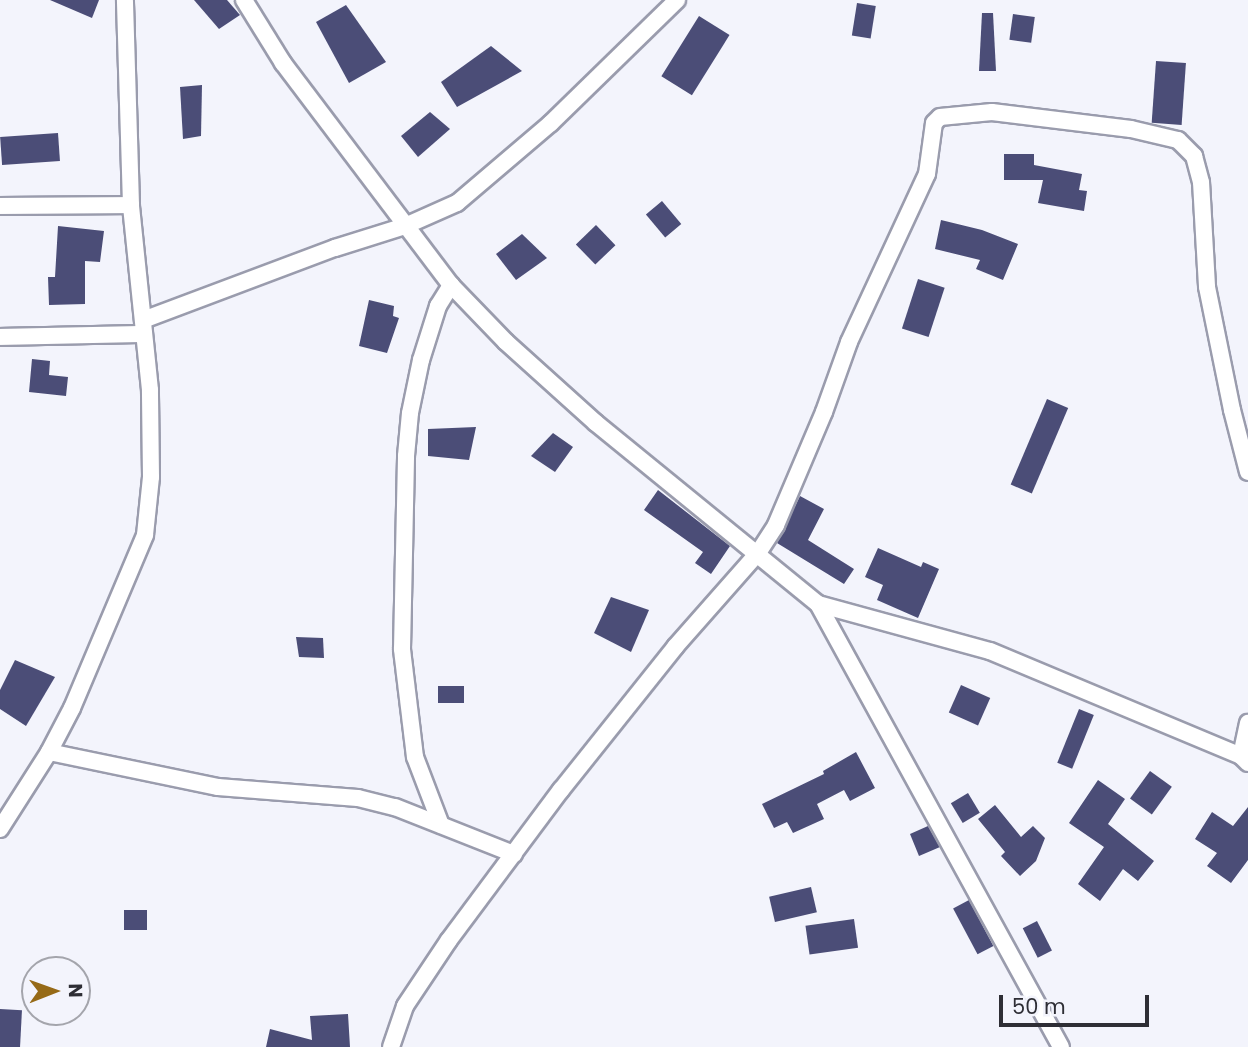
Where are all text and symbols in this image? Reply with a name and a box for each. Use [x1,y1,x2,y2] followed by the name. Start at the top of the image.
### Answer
[21,956,91,1026] north arrow
[1003,981,1154,1025] scale bar
[62,983,89,998] text: N
[1012,992,1066,1021] text: 50 m

